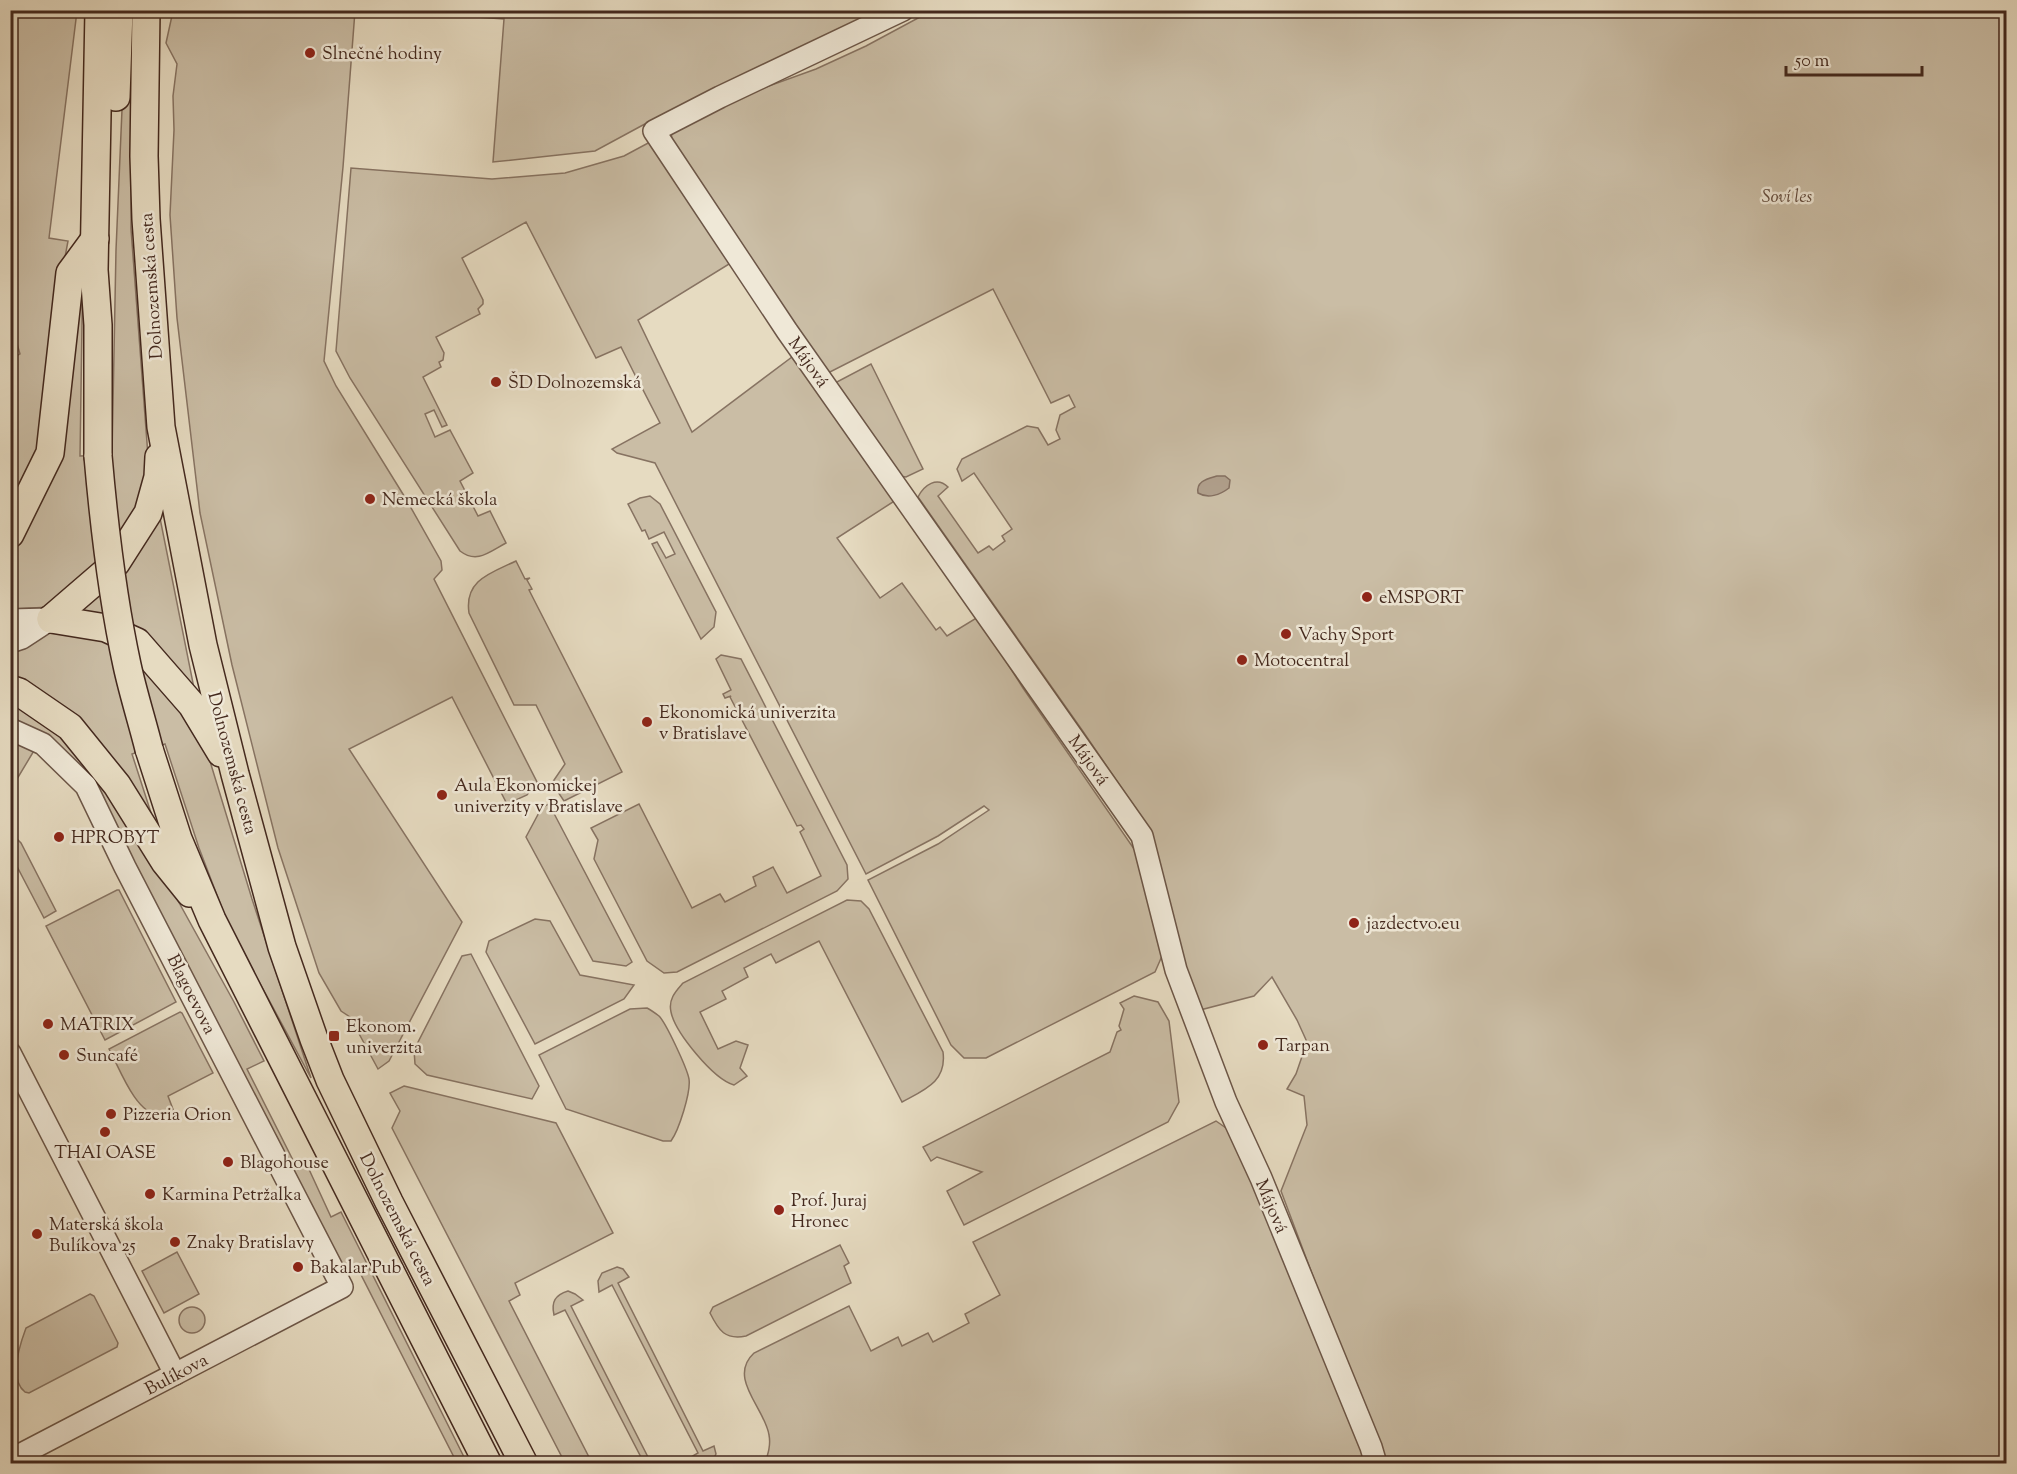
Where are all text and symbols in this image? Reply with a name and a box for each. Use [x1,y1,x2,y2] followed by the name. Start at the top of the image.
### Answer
[1786,39,1922,77] scale bar
[322,42,442,68] place label: Slnečné hodiny
[303,46,317,60] marker: Slnečné hodiny
[1794,49,1830,75] text: 50 m
[1762,185,1812,211] park label: Soví les
[135,212,171,360] street label: Dolnozemská cesta
[780,332,834,394] street label: Májová
[508,371,641,397] place label: ŠD Dolnozemská
[489,375,503,389] marker: ŠD Dolnozemská
[382,488,497,514] place label: Nemecká škola
[363,492,377,506] marker: Nemecká škola
[1379,586,1464,612] place label: eMSPORT
[1360,590,1374,604] marker: eMSPORT
[1298,623,1394,649] place label: Vachy Sport
[1279,627,1293,641] marker: Vachy Sport
[1254,649,1349,675] place label: Motocentral
[1235,653,1249,667] marker: Motocentral
[200,689,263,838] street label: Dolnozemská cesta
[659,701,836,748] place label: Ekonomická univerzita v Bratislave
[640,715,654,729] marker: Ekonomická univerzita v Bratislave
[1060,730,1114,792] street label: Májová
[454,774,623,821] place label: Aula Ekonomickej univerzity v Bratislave
[435,788,449,802] marker: Aula Ekonomickej univerzity v Bratislave
[71,826,160,852] place label: HPROBYT
[52,830,66,844] marker: HPROBYT
[1366,912,1460,938] place label: jazdectvo.eu
[1347,916,1361,930] marker: jazdectvo.eu
[159,950,222,1040] street label: Blagoevova
[60,1013,135,1039] place label: MATRIX
[346,1015,422,1062] place label: Ekonom. univerzita
[41,1017,55,1031] marker: MATRIX
[327,1029,341,1043] marker: Ekonom. univerzita
[1275,1034,1330,1060] place label: Tarpan
[1256,1038,1270,1052] marker: Tarpan
[76,1044,138,1070] place label: Suncafé
[57,1048,71,1062] marker: Suncafé
[123,1103,232,1129] place label: Pizzeria Orion
[104,1107,118,1121] marker: Pizzeria Orion
[98,1125,112,1139] marker: THAI OASE
[54,1141,156,1167] place label: THAI OASE
[351,1149,441,1291] street label: Dolnozemská cesta
[240,1151,329,1177] place label: Blagohouse
[221,1155,235,1169] marker: Blagohouse
[1247,1176,1293,1238] street label: Májová
[162,1183,302,1209] place label: Karmina Petržalka
[143,1187,157,1201] marker: Karmina Petržalka
[791,1189,867,1236] place label: Prof. Juraj Hronec
[772,1203,786,1217] marker: Prof. Juraj Hronec
[49,1213,164,1260] place label: Materská škola Bulíkova 25
[30,1227,44,1241] marker: Materská škola Bulíkova 25
[187,1231,314,1257] place label: Znaky Bratislavy
[168,1235,182,1249] marker: Znaky Bratislavy
[310,1256,401,1282] place label: Bakalar Pub
[291,1260,305,1274] marker: Bakalar Pub
[141,1348,213,1403] street label: Bulíkova

